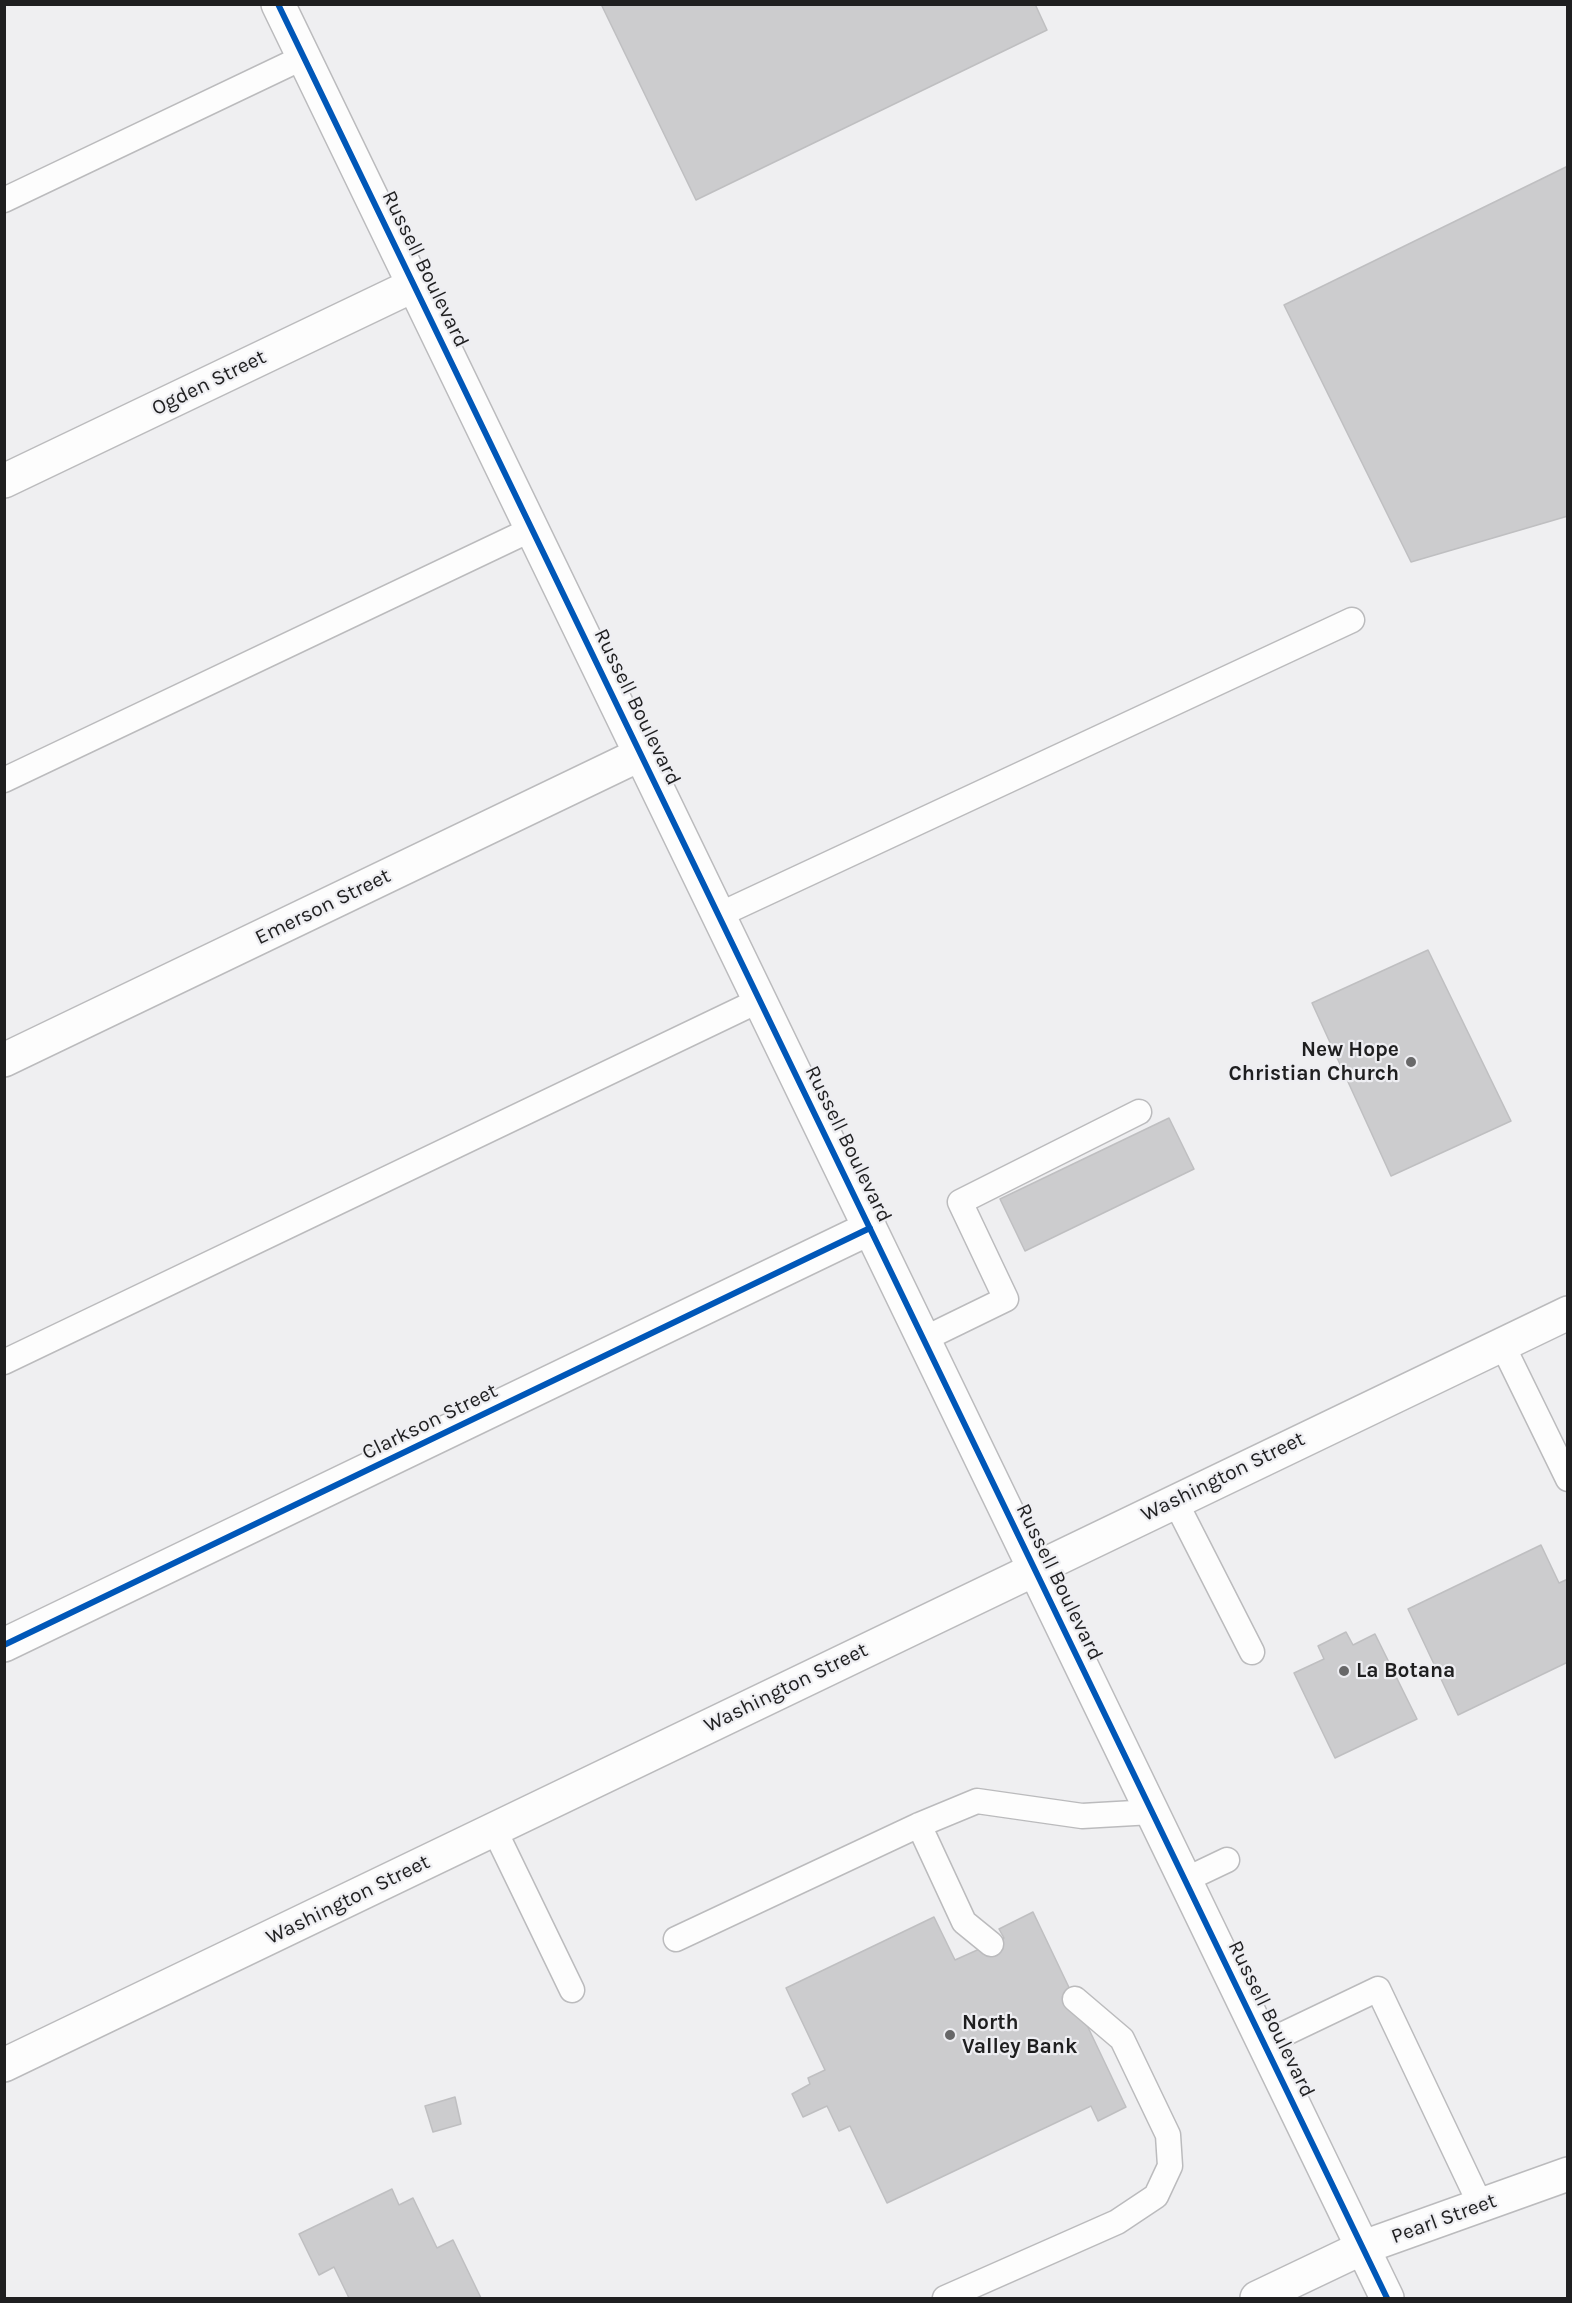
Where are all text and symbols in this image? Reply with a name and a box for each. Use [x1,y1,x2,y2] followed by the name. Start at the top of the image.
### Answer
[376,187,474,351] street label: Russell Boulevard
[148,345,270,421] street label: Ogden Street
[588,625,686,789] street label: Russell Boulevard
[251,863,395,951] street label: Emerson Street
[1229,1037,1399,1087] place label: New Hope Christian Church
[1404,1055,1418,1069] marker: New Hope Christian Church
[799,1062,897,1226] street label: Russell Boulevard
[358,1378,502,1466] street label: Clarkson Street
[1137,1426,1309,1528] street label: Washington Street
[1010,1500,1108,1664] street label: Russell Boulevard
[700,1637,872,1739] street label: Washington Street
[1356,1658,1455,1684] place label: La Botana
[1337,1664,1351,1678] marker: La Botana
[262,1849,434,1951] street label: Washington Street
[1222,1937,1320,2101] street label: Russell Boulevard
[962,2010,1077,2060] place label: North Valley Bank
[943,2028,957,2042] marker: North Valley Bank
[1388,2188,1500,2250] street label: Pearl Street

